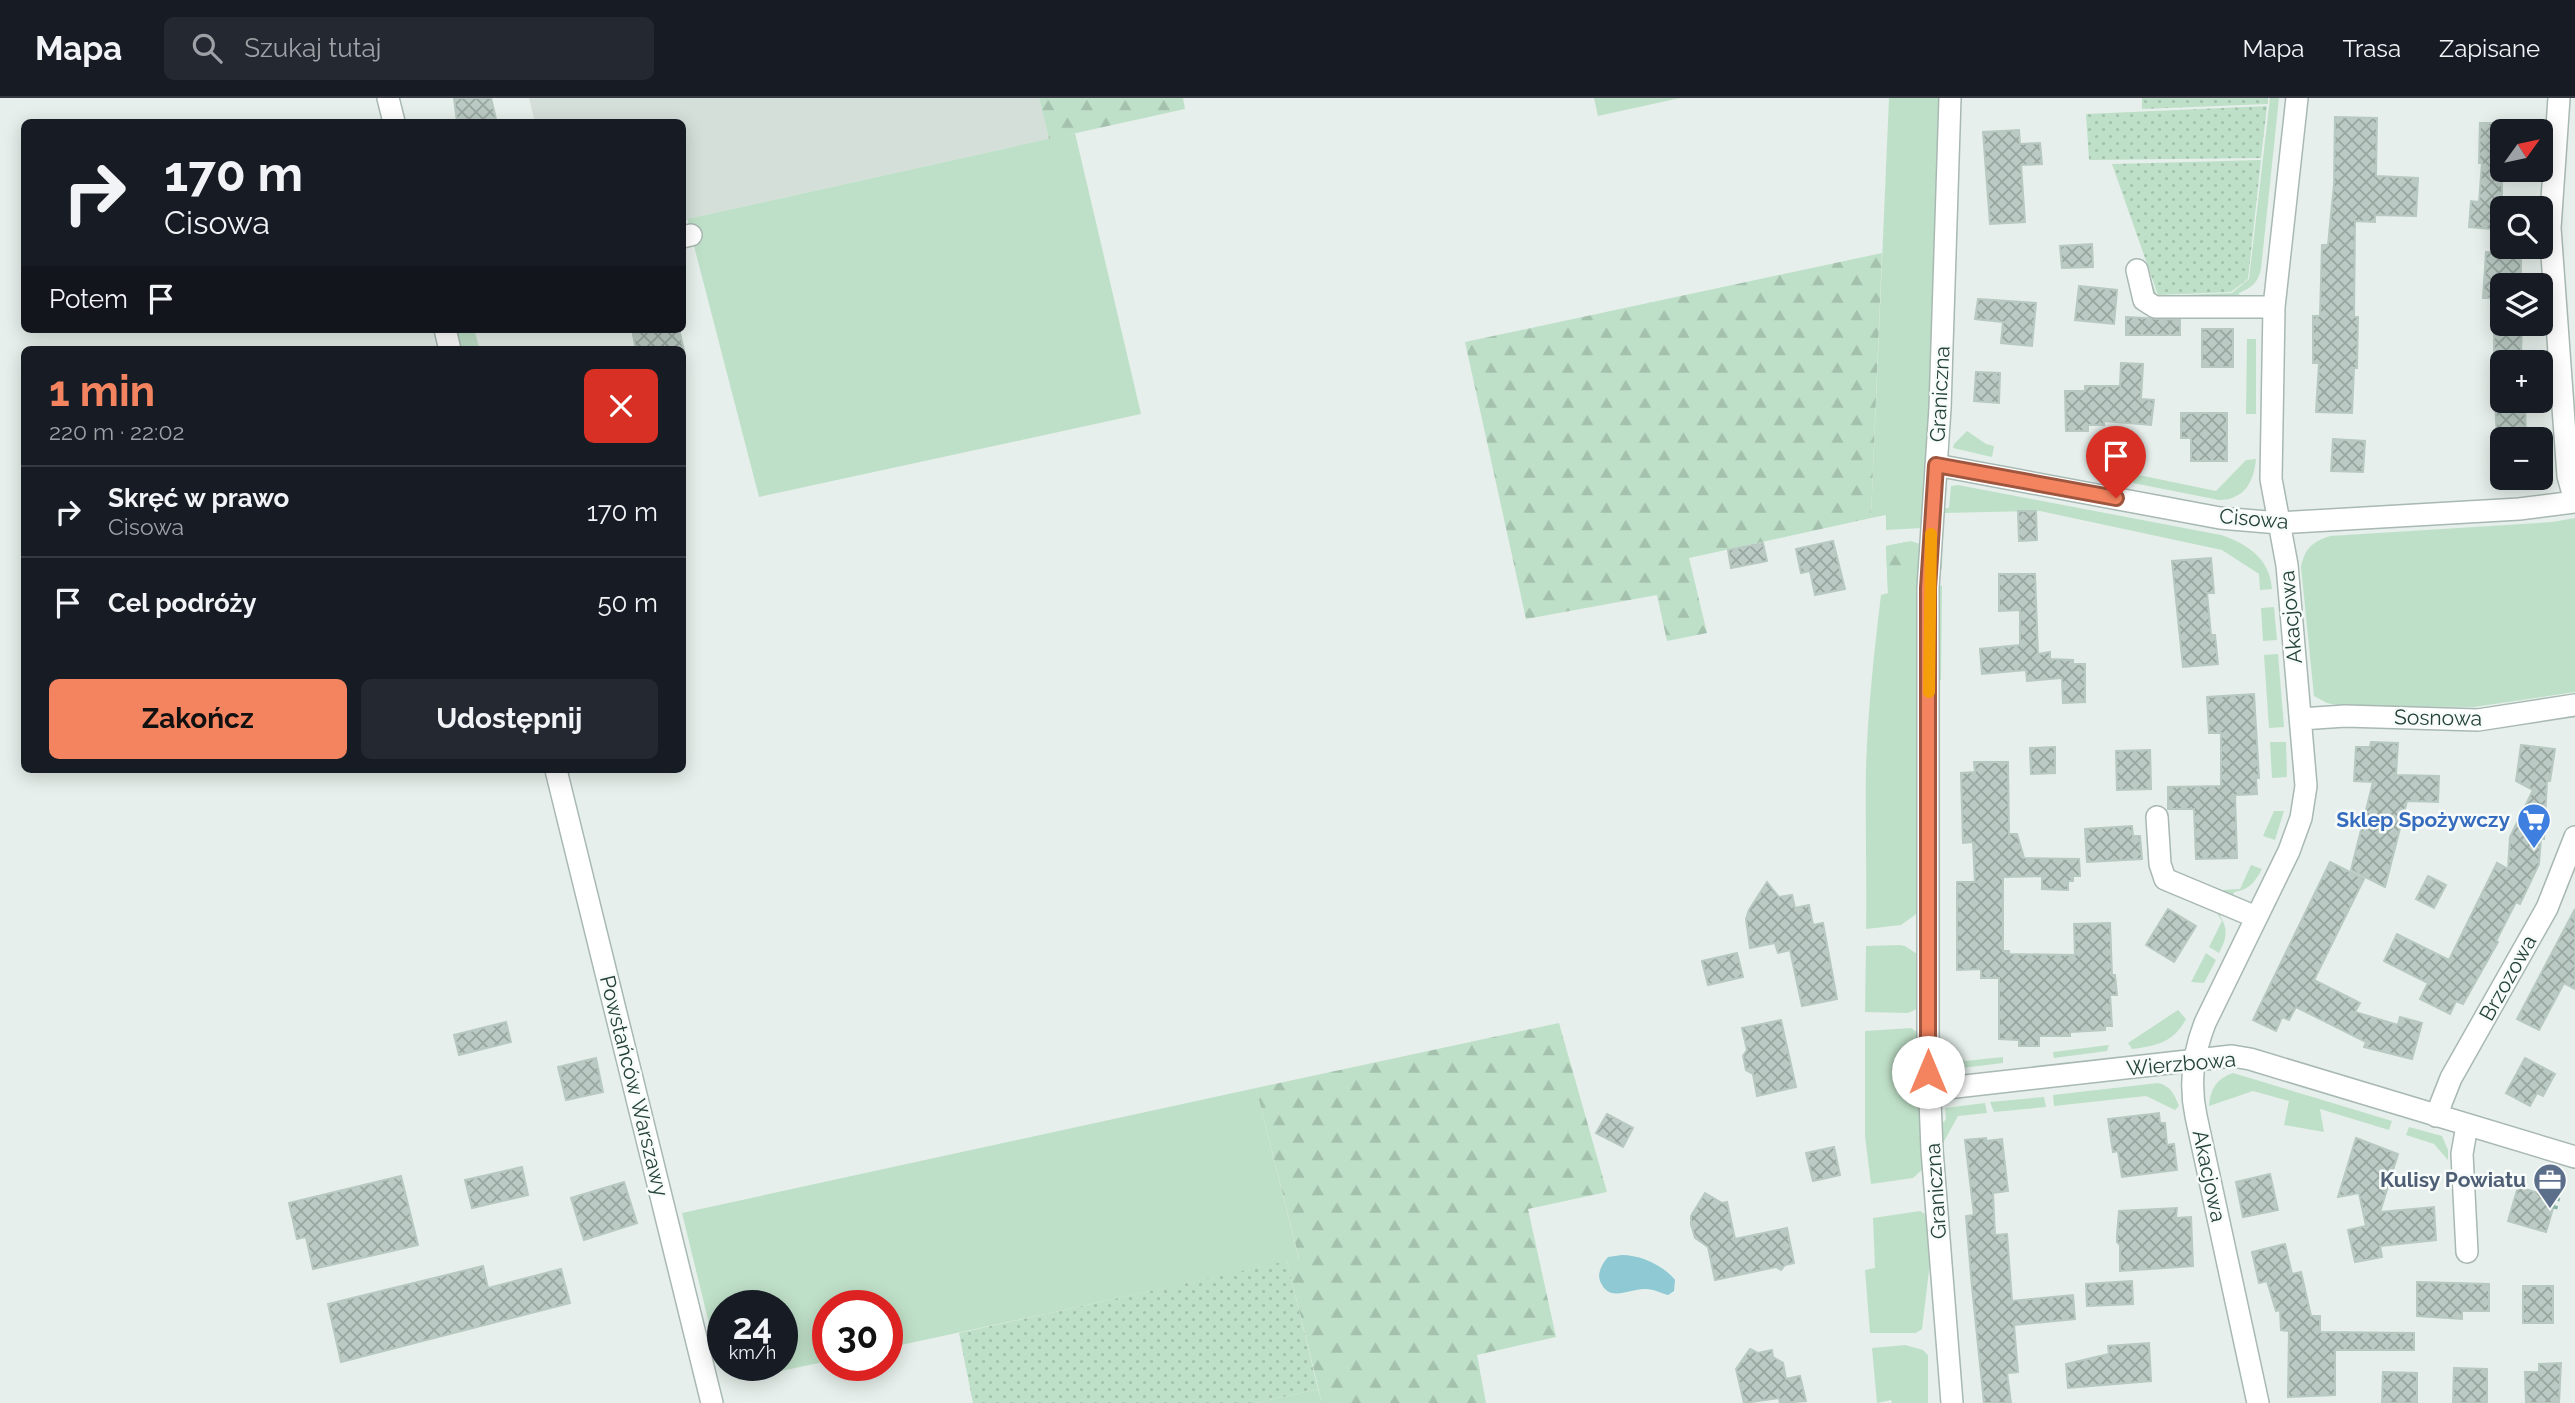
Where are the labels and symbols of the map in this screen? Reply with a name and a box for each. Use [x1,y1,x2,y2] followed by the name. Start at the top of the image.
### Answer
[2490,119,2553,182] north arrow
[1925,345,1955,443] street label: Graniczna
[2086,426,2146,498] pin
[2218,503,2290,534] street label: Cisowa
[2274,569,2307,665] street label: Akacjowa
[2394,704,2482,731] street label: Sosnowa
[2515,801,2553,850] supermarket icon: Sklep Spożywczy
[2336,807,2510,832] place label: Sklep Spożywczy
[2474,931,2541,1025] street label: Brzozowa
[595,973,674,1199] street label: Powstańców Warszawy
[1891,1035,1965,1109] position arrow
[2125,1046,2237,1081] street label: Wierzbowa
[2188,1128,2231,1224] street label: Akacjowa
[1920,1142,1951,1240] street label: Graniczna
[2531,1161,2569,1210] office icon: Kulisy Powiatu
[2380,1167,2526,1192] place label: Kulisy Powiatu
[812,1290,903,1381] speed limit sign: 30

